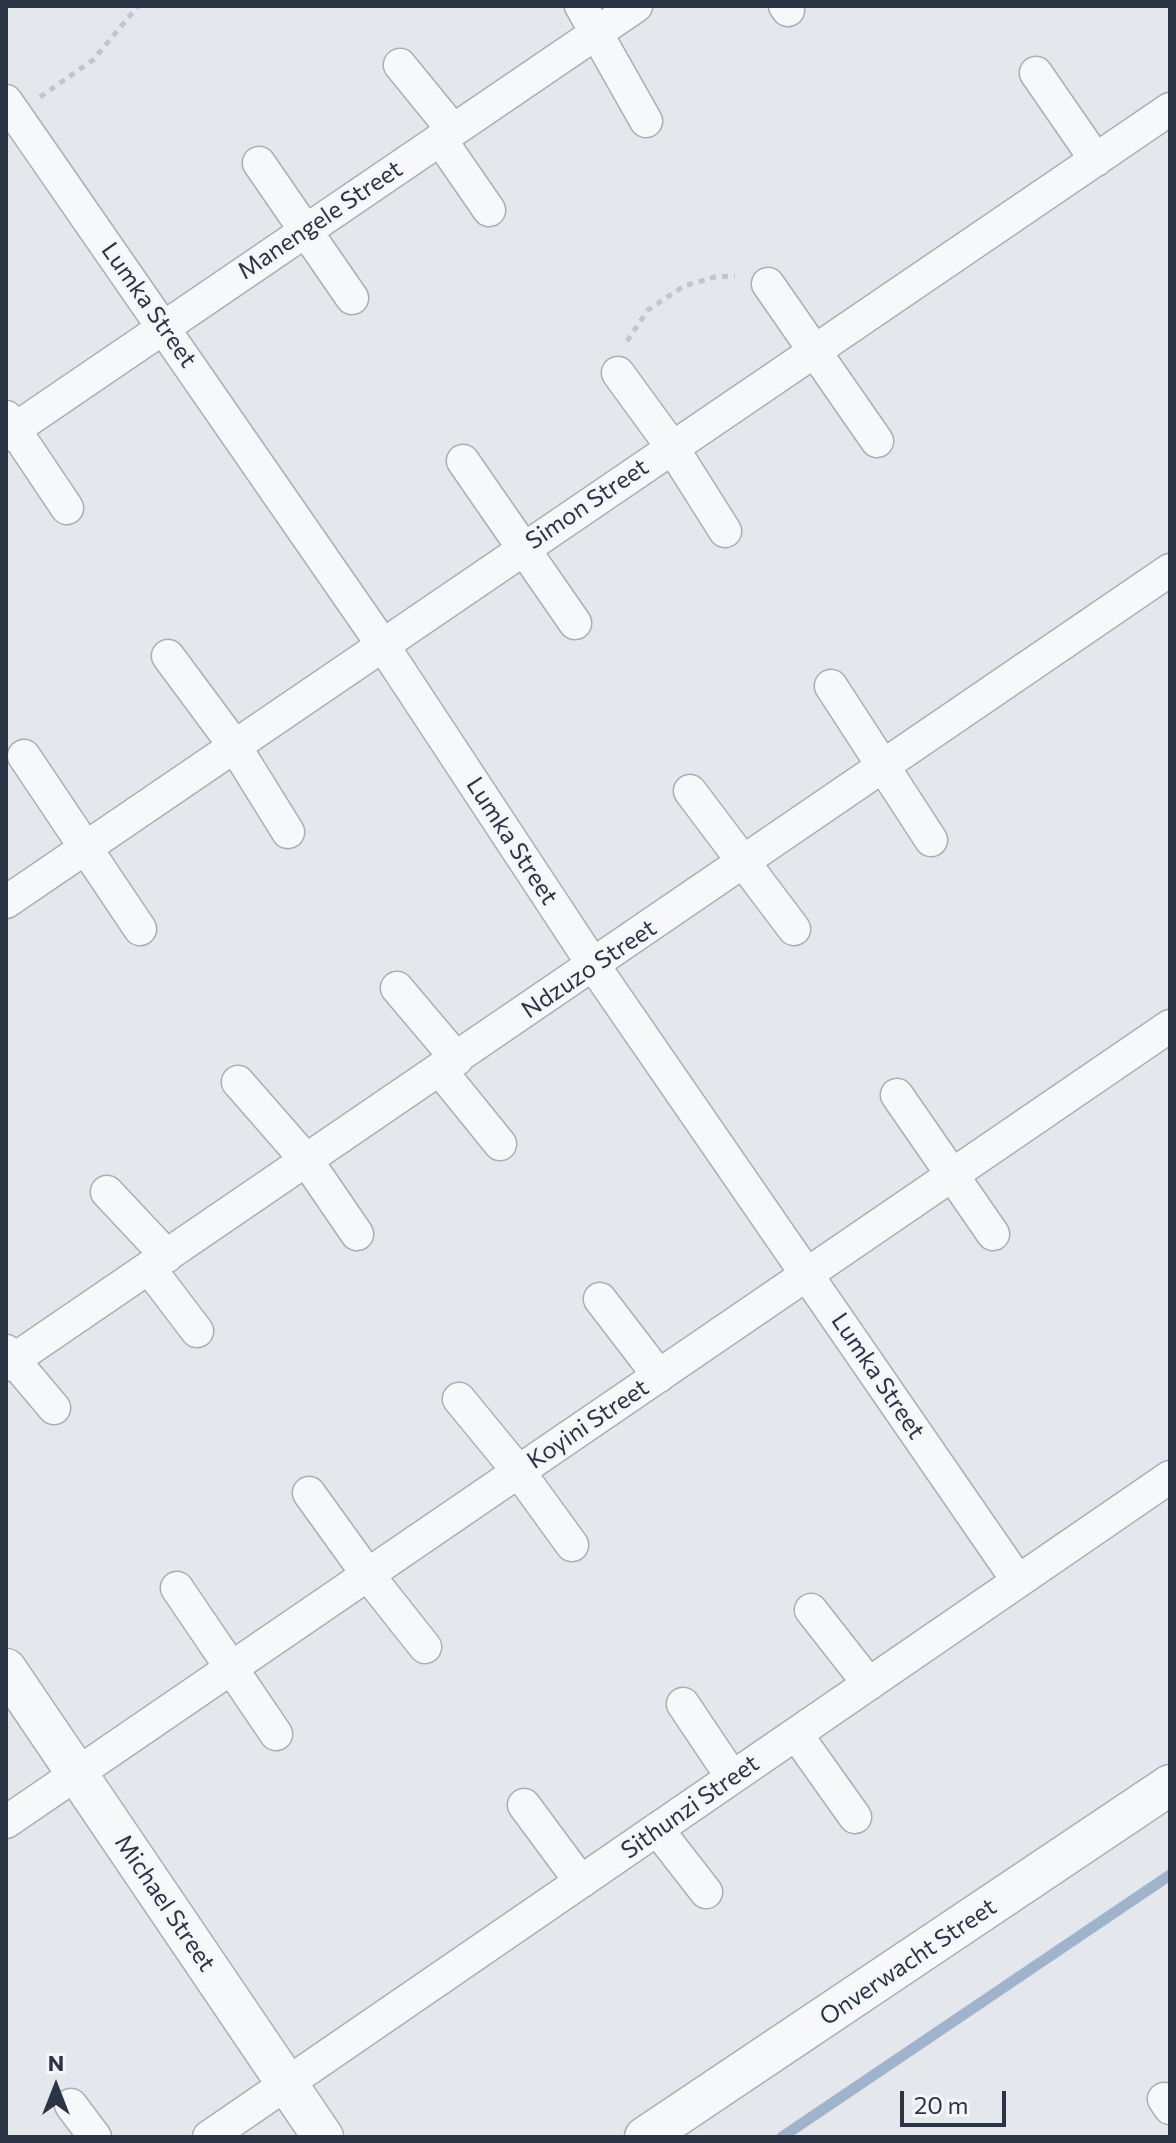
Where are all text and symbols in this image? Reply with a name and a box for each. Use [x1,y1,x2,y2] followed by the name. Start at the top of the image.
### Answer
[232,154,408,286] street label: Manengele Street
[95,237,203,373] street label: Lumka Street
[520,452,654,556] street label: Simon Street
[460,772,564,910] street label: Lumka Street
[516,913,662,1025] street label: Ndzuzo Street
[825,1307,931,1445] street label: Lumka Street
[522,1373,654,1475] street label: Koyini Street
[616,1749,764,1865] street label: Sithunzi Street
[109,1829,221,1977] street label: Michael Street
[814,1892,1002,2032] street label: Onverwacht Street
[16,2047,96,2127] north arrow
[48,2049,64,2076] text: N
[904,2075,1010,2125] scale bar
[914,2090,968,2119] text: 20 m

